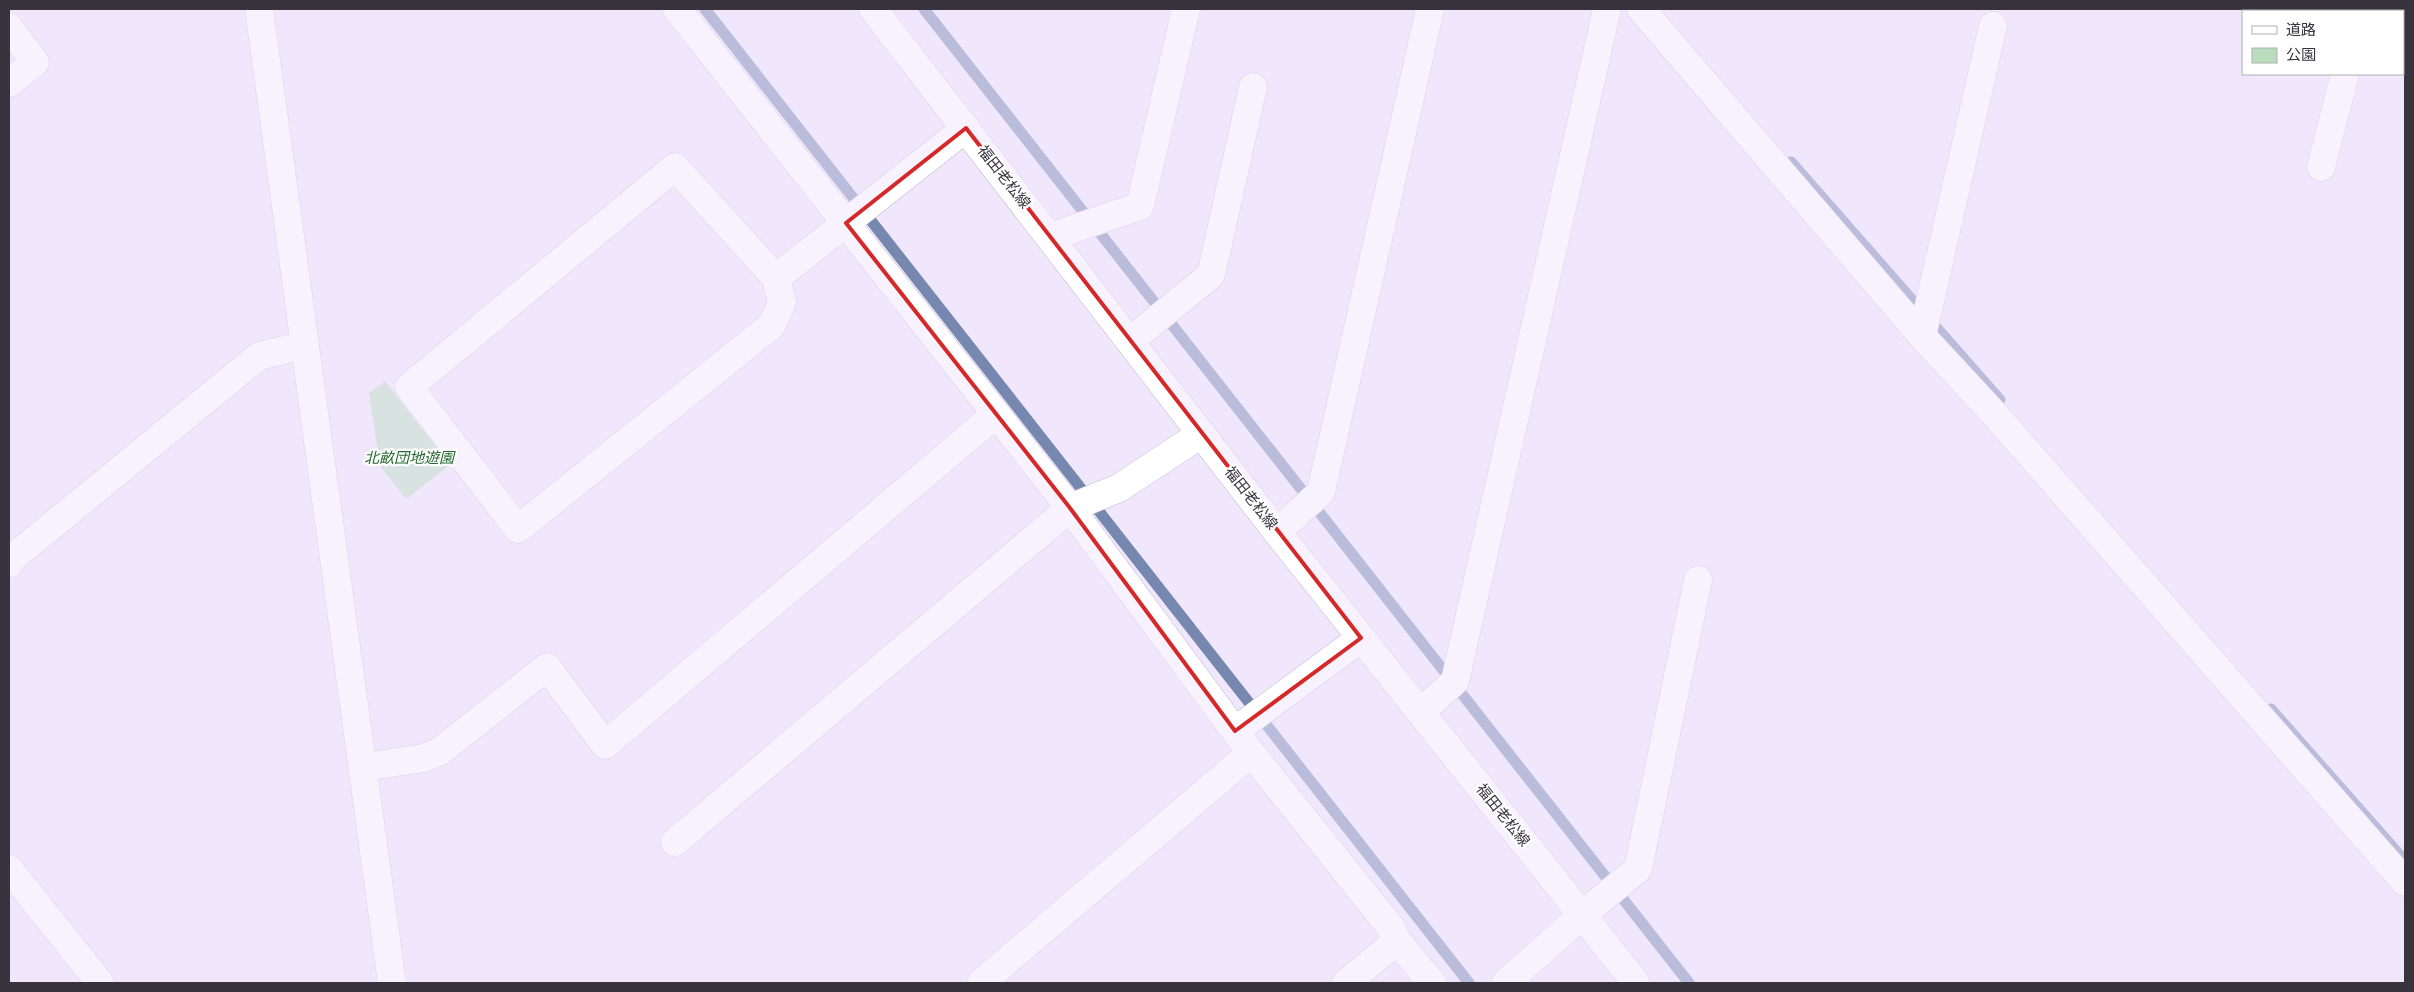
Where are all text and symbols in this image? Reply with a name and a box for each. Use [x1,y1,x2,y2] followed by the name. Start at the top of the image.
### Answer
[2242,10,2404,75] legend
[2286,21,2316,39] text: 道路
[2286,46,2316,64] text: 公園
[974,142,1034,212] street label: 福田老松線
[364,449,456,467] park label: 北畝団地遊園
[1221,463,1281,533] street label: 福田老松線
[1472,780,1534,850] street label: 福田老松線

